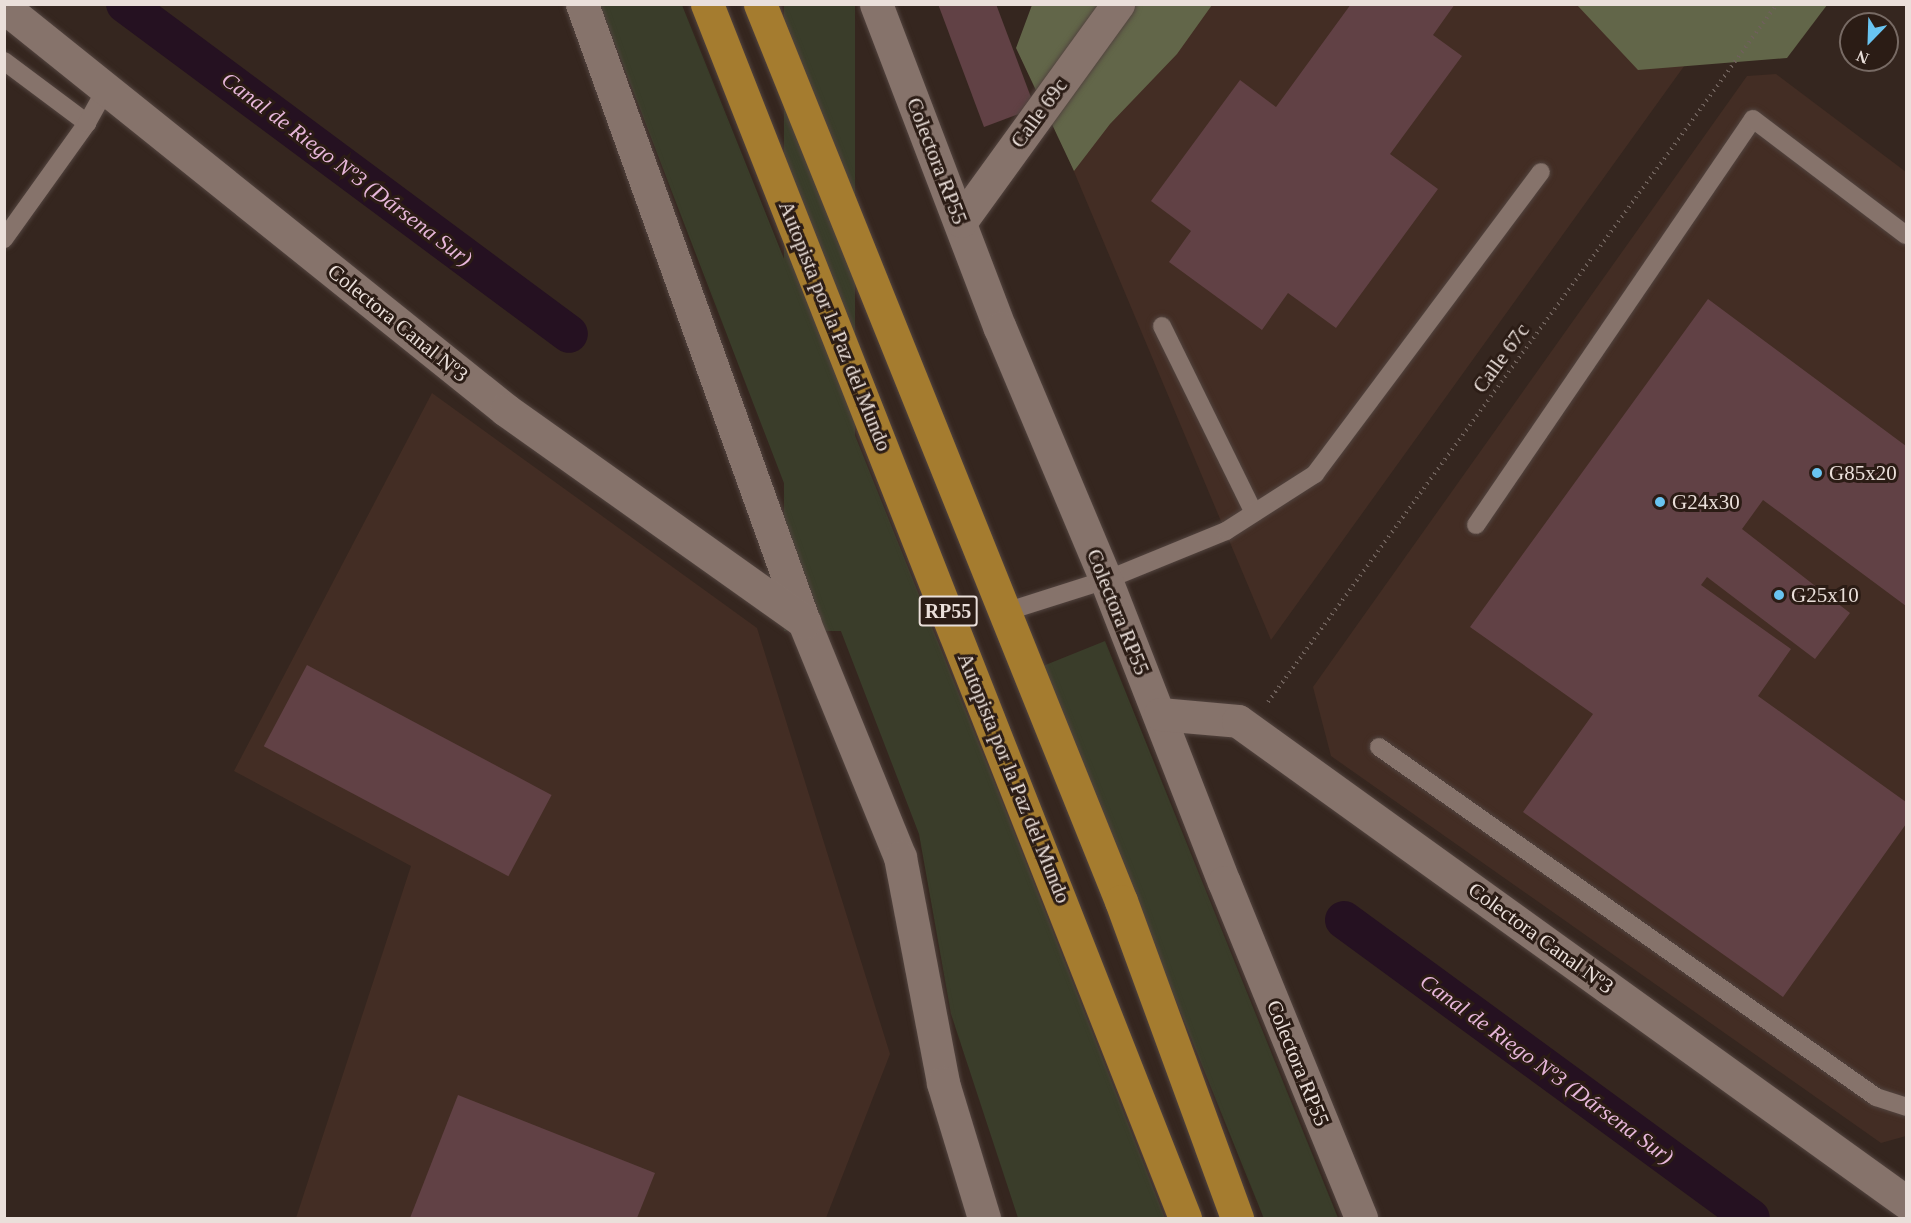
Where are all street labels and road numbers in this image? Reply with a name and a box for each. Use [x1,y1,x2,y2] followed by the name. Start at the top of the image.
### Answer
[1005,73,1073,153] street label: Calle 69c
[901,94,973,228] street label: Colectora RP55
[773,197,897,455] street label: Autopista por la Paz del Mundo
[323,259,473,387] street label: Colectora Canal Nº3
[1467,318,1535,398] street label: Calle 67c
[1081,545,1155,679] street label: Colectora RP55
[918,594,978,628] road number: RP55
[952,649,1076,907] street label: Autopista por la Paz del Mundo
[1463,877,1619,999] street label: Colectora Canal Nº3
[1261,996,1335,1130] street label: Colectora RP55

